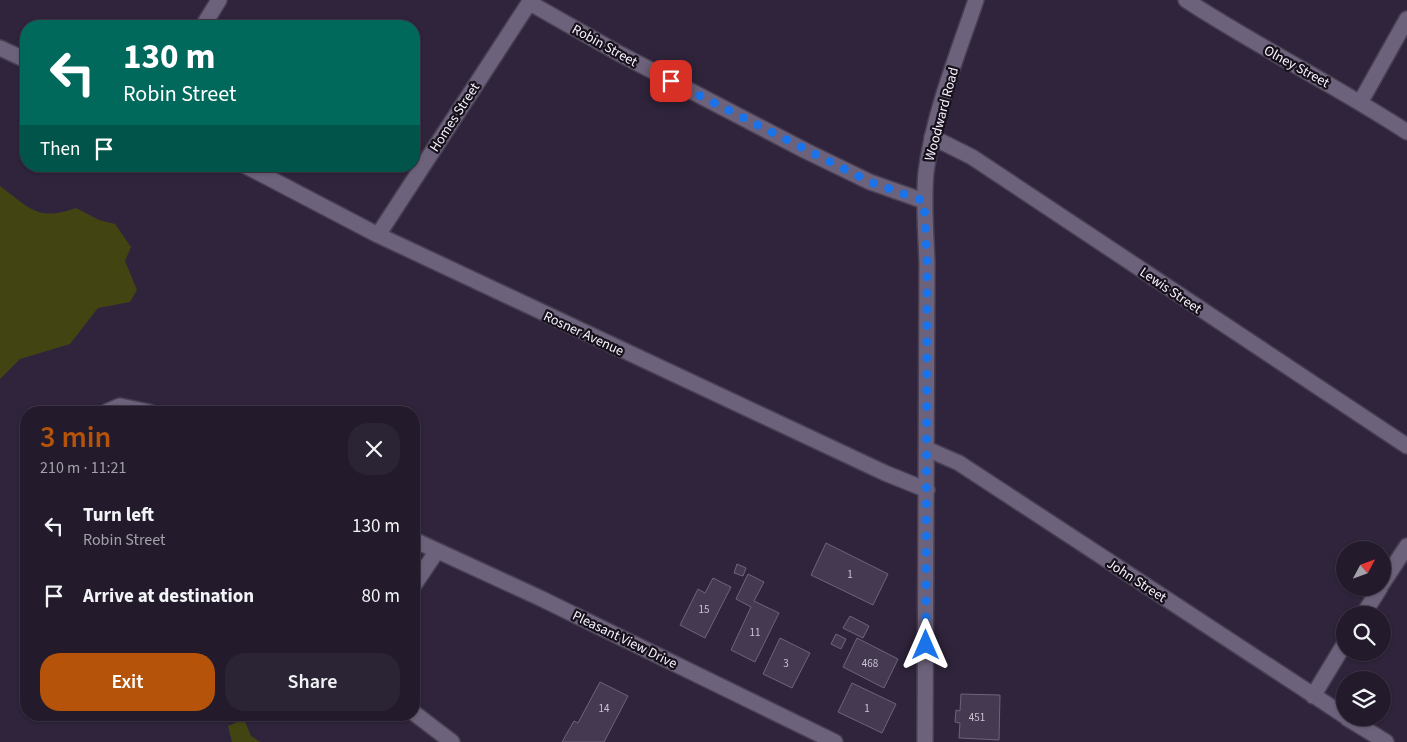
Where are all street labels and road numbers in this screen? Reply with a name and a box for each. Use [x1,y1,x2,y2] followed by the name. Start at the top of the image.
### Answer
[568,20,641,72] street label: Robin Street
[1260,41,1333,93] street label: Olney Street
[920,65,964,163] street label: Woodward Road
[425,79,485,156] street label: Homes Street
[1135,263,1206,319] street label: Lewis Street
[540,307,627,361] street label: Rosner Avenue
[1103,554,1170,608] street label: John Street
[569,606,680,674] street label: Pleasant View Drive

